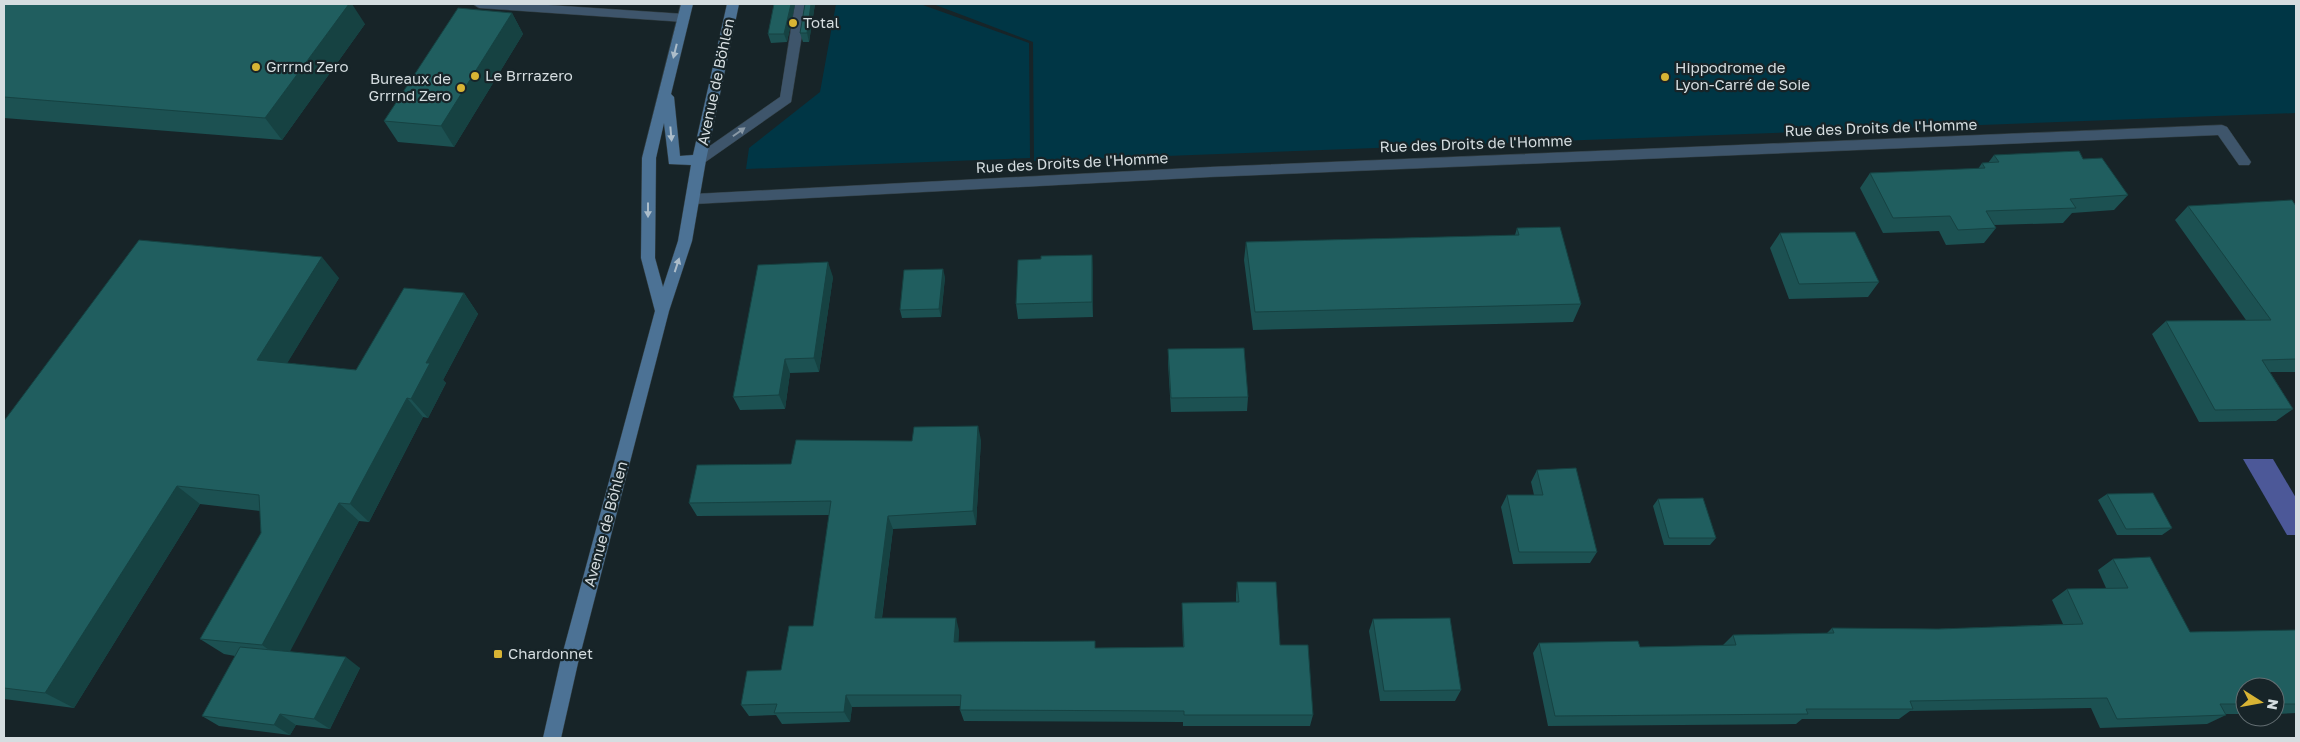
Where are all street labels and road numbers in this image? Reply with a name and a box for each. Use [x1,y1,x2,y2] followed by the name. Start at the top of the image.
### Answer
[693,17,737,147] street label: Avenue de Böhlen
[1784,115,1978,139] street label: Rue des Droits de l'Homme
[1379,131,1573,155] street label: Rue des Droits de l'Homme
[975,148,1169,176] street label: Rue des Droits de l'Homme
[580,459,630,588] street label: Avenue de Böhlen

